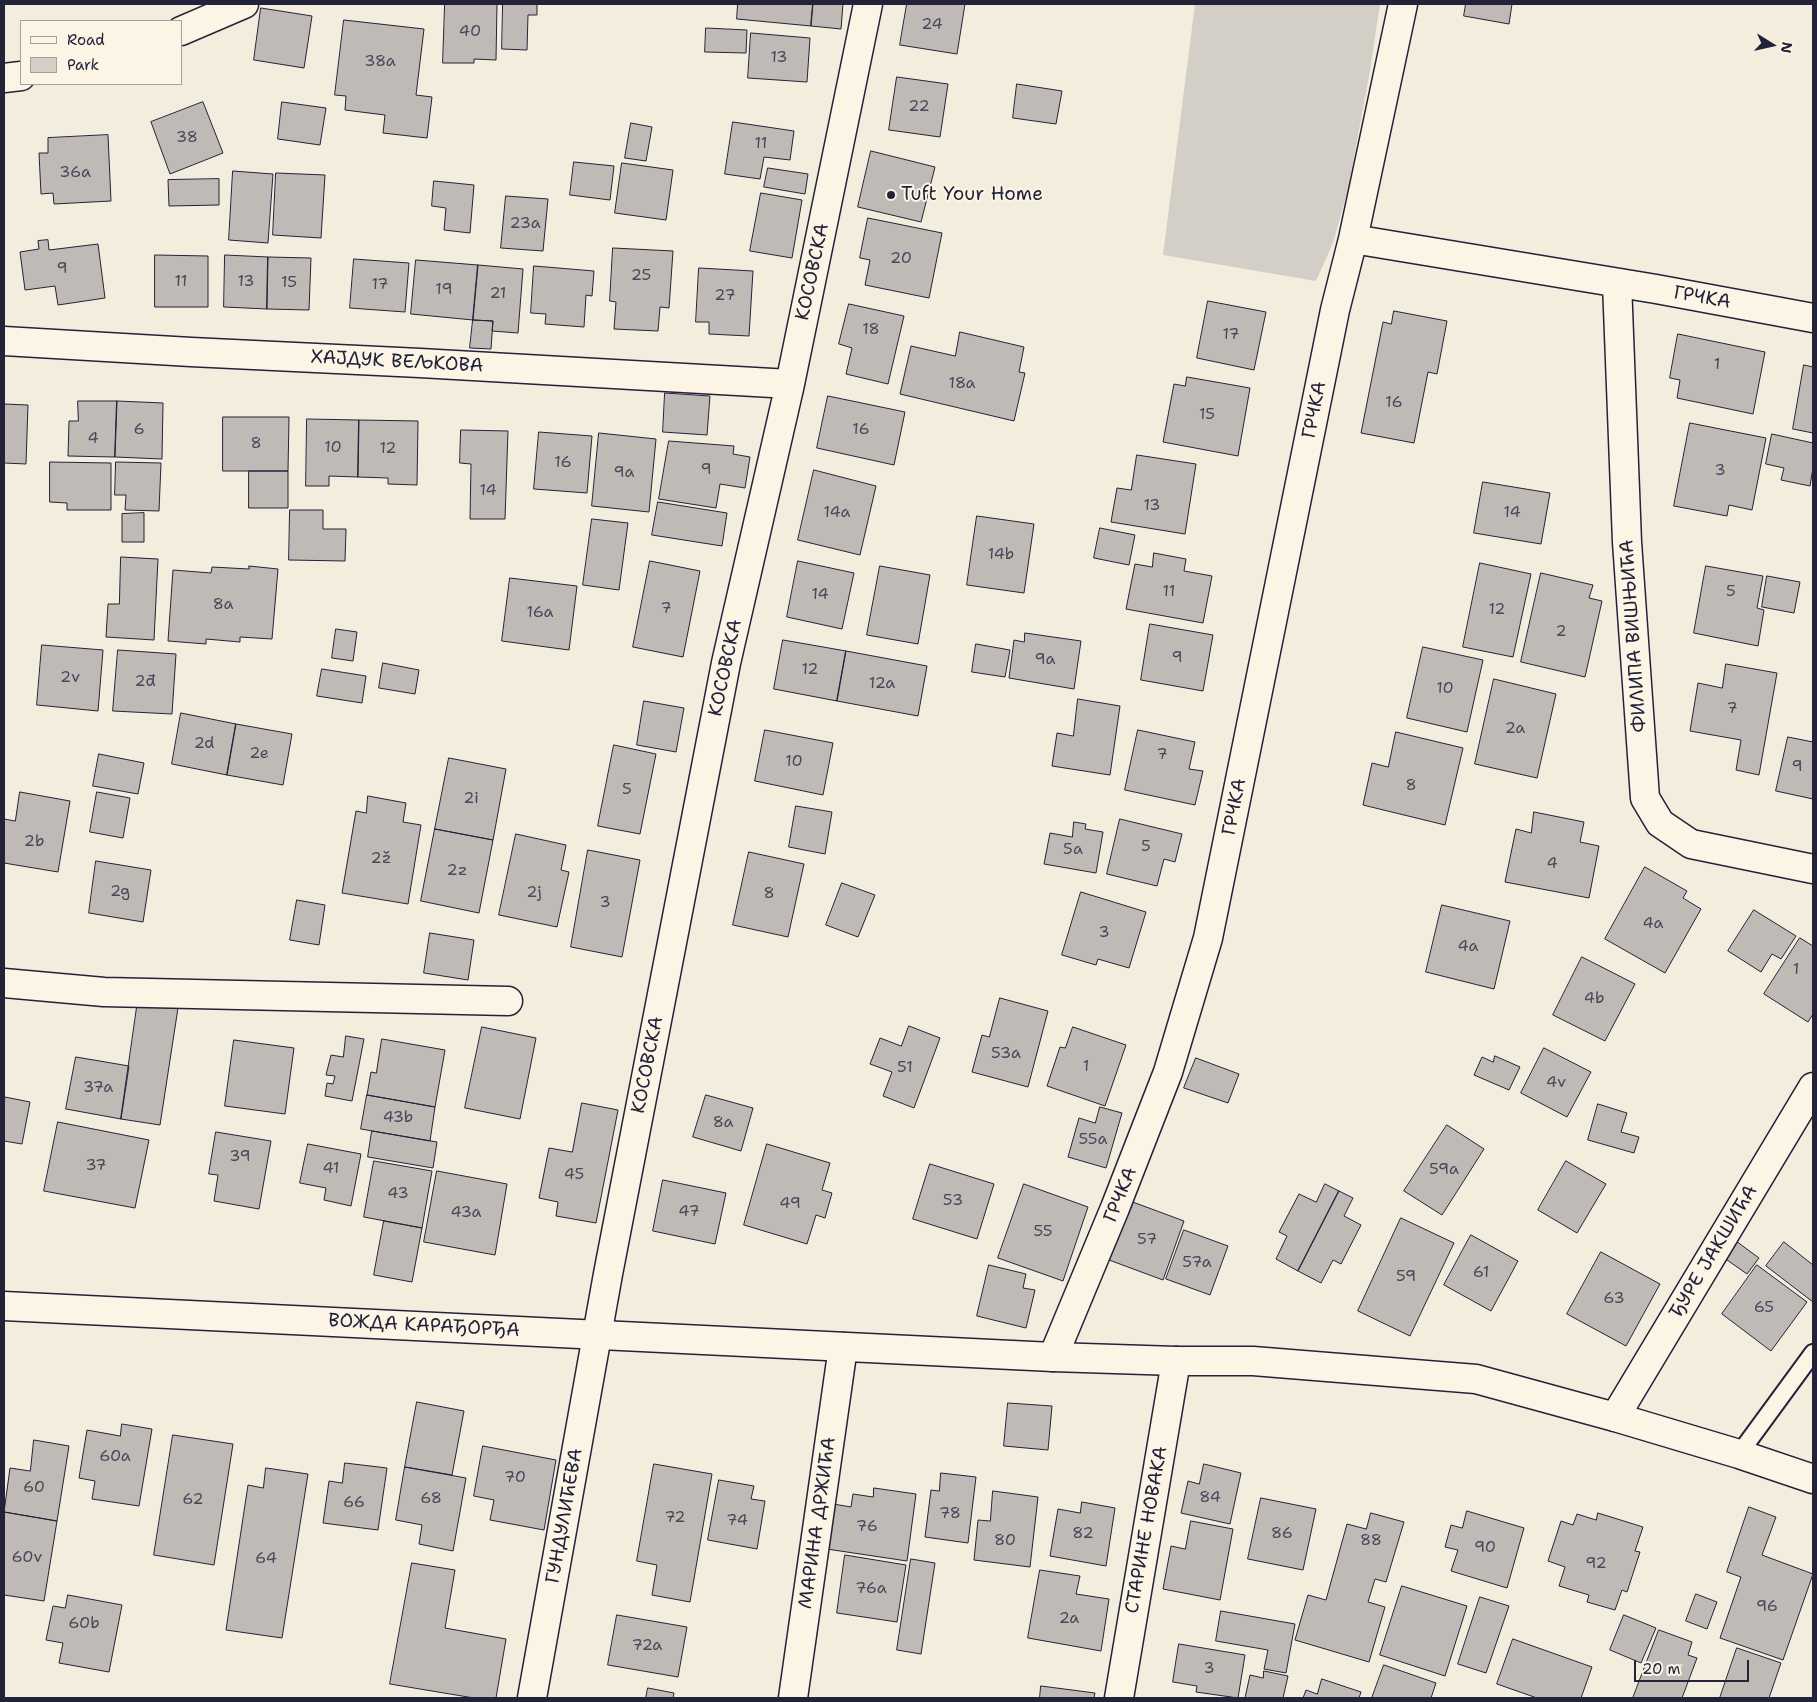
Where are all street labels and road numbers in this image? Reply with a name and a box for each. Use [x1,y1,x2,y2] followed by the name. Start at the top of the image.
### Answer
[792,221,834,323] street label: КОСОВСКА
[1672,282,1732,314] street label: ГРЧКА
[310,346,484,378] street label: ХАЈДУК ВЕЉКОВА
[1298,380,1332,440] street label: ГРЧКА
[1616,539,1652,733] street label: ФИЛИПА ВИШЊИЋА
[705,617,747,719] street label: КОСОВСКА
[1218,777,1252,837] street label: ГРЧКА
[627,1014,669,1116] street label: КОСОВСКА
[1100,1164,1142,1226] street label: ГРЧКА
[1665,1181,1763,1323] street label: ЂУРЕ ЈАКШИЋА
[328,1310,520,1342] street label: ВОЖДА КАРАЂОРЂА
[795,1436,841,1610] street label: МАРИНА ДРЖИЋА
[1121,1445,1173,1615] street label: СТАРИНЕ НОВАКА
[542,1447,588,1585] street label: ГУНДУЛИЋЕВА

